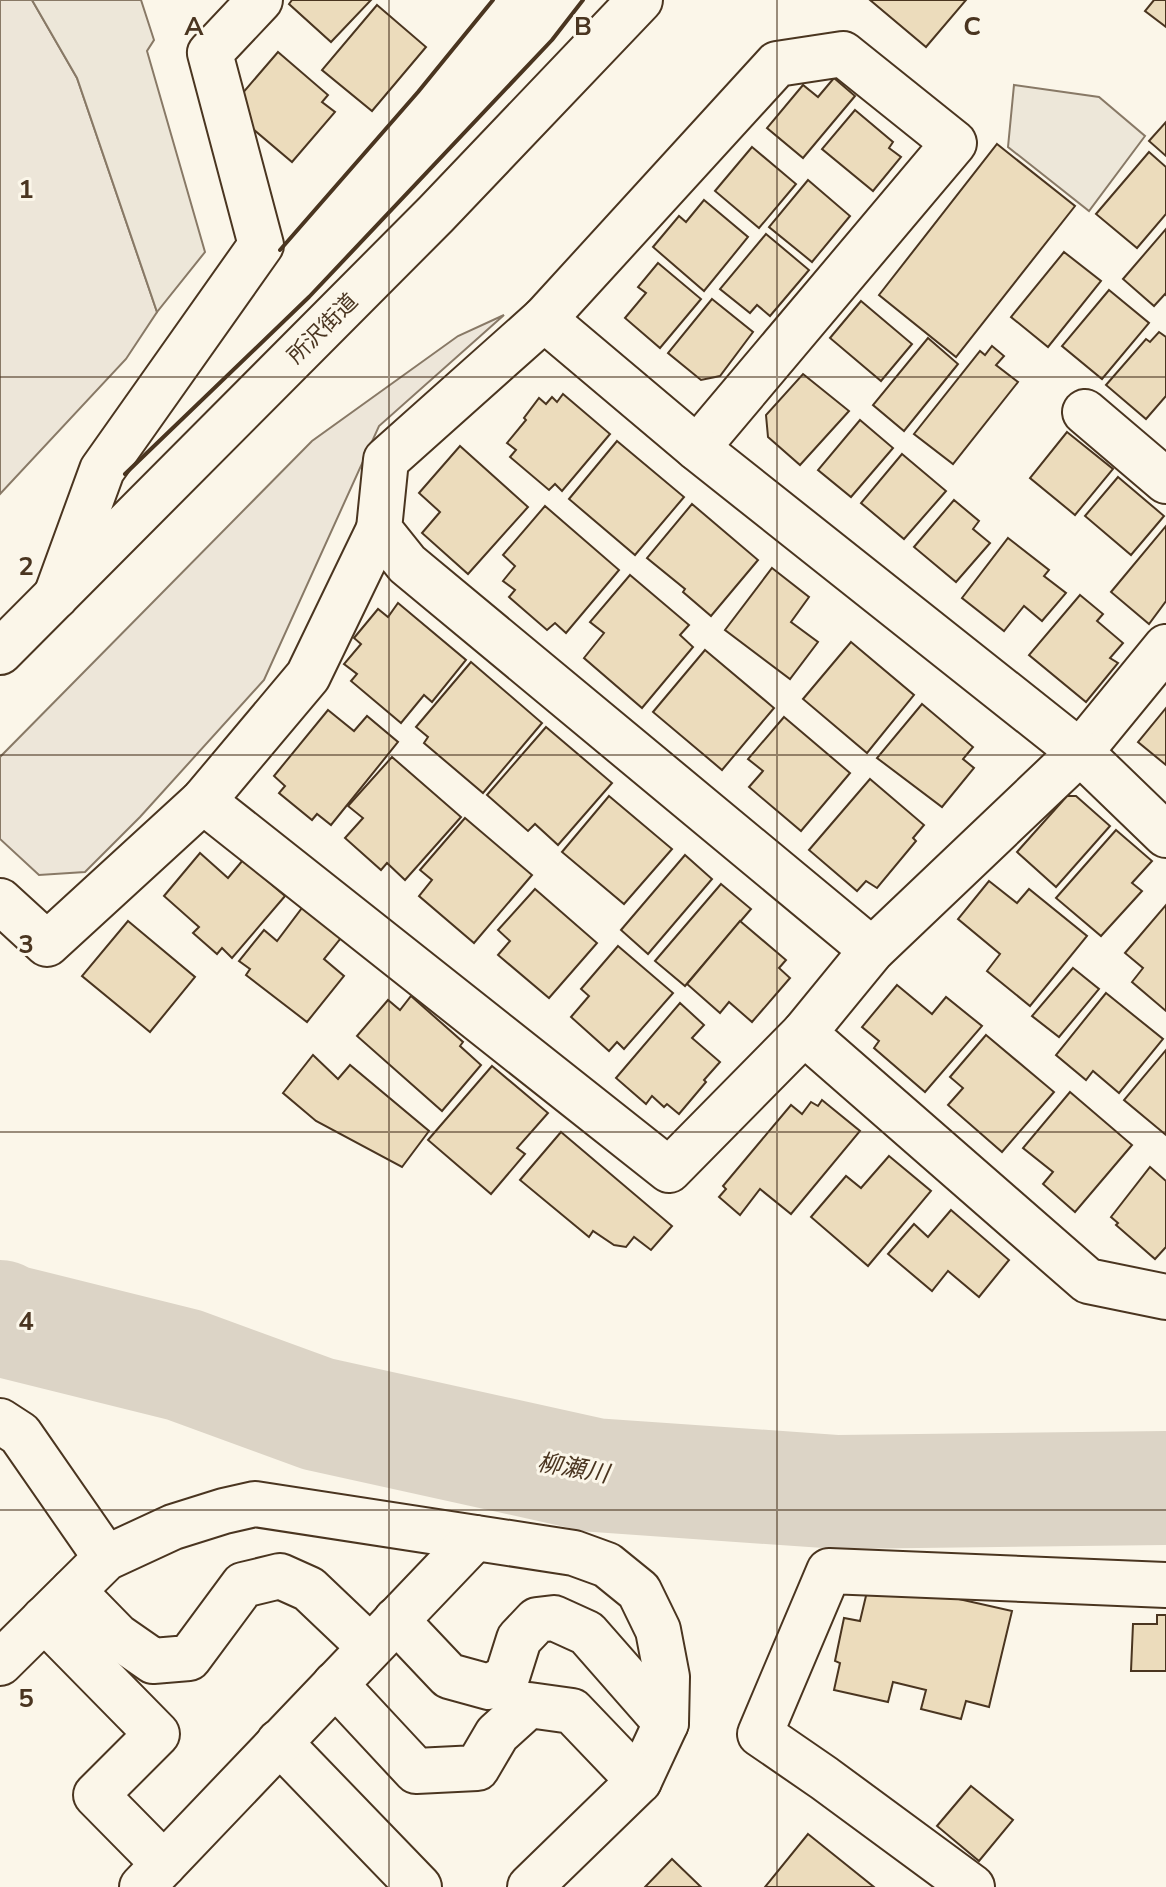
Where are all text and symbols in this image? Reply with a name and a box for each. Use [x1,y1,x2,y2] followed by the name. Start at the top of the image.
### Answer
[184,9,204,44] text: A
[574,9,592,44] text: B
[963,9,981,44] text: C
[18,172,34,207] text: 1
[281,287,364,370] street label: 所沢街道
[18,549,34,584] text: 2
[18,927,34,962] text: 3
[18,1304,34,1339] text: 4
[535,1446,614,1491] water label: 柳瀬川
[18,1681,34,1716] text: 5

